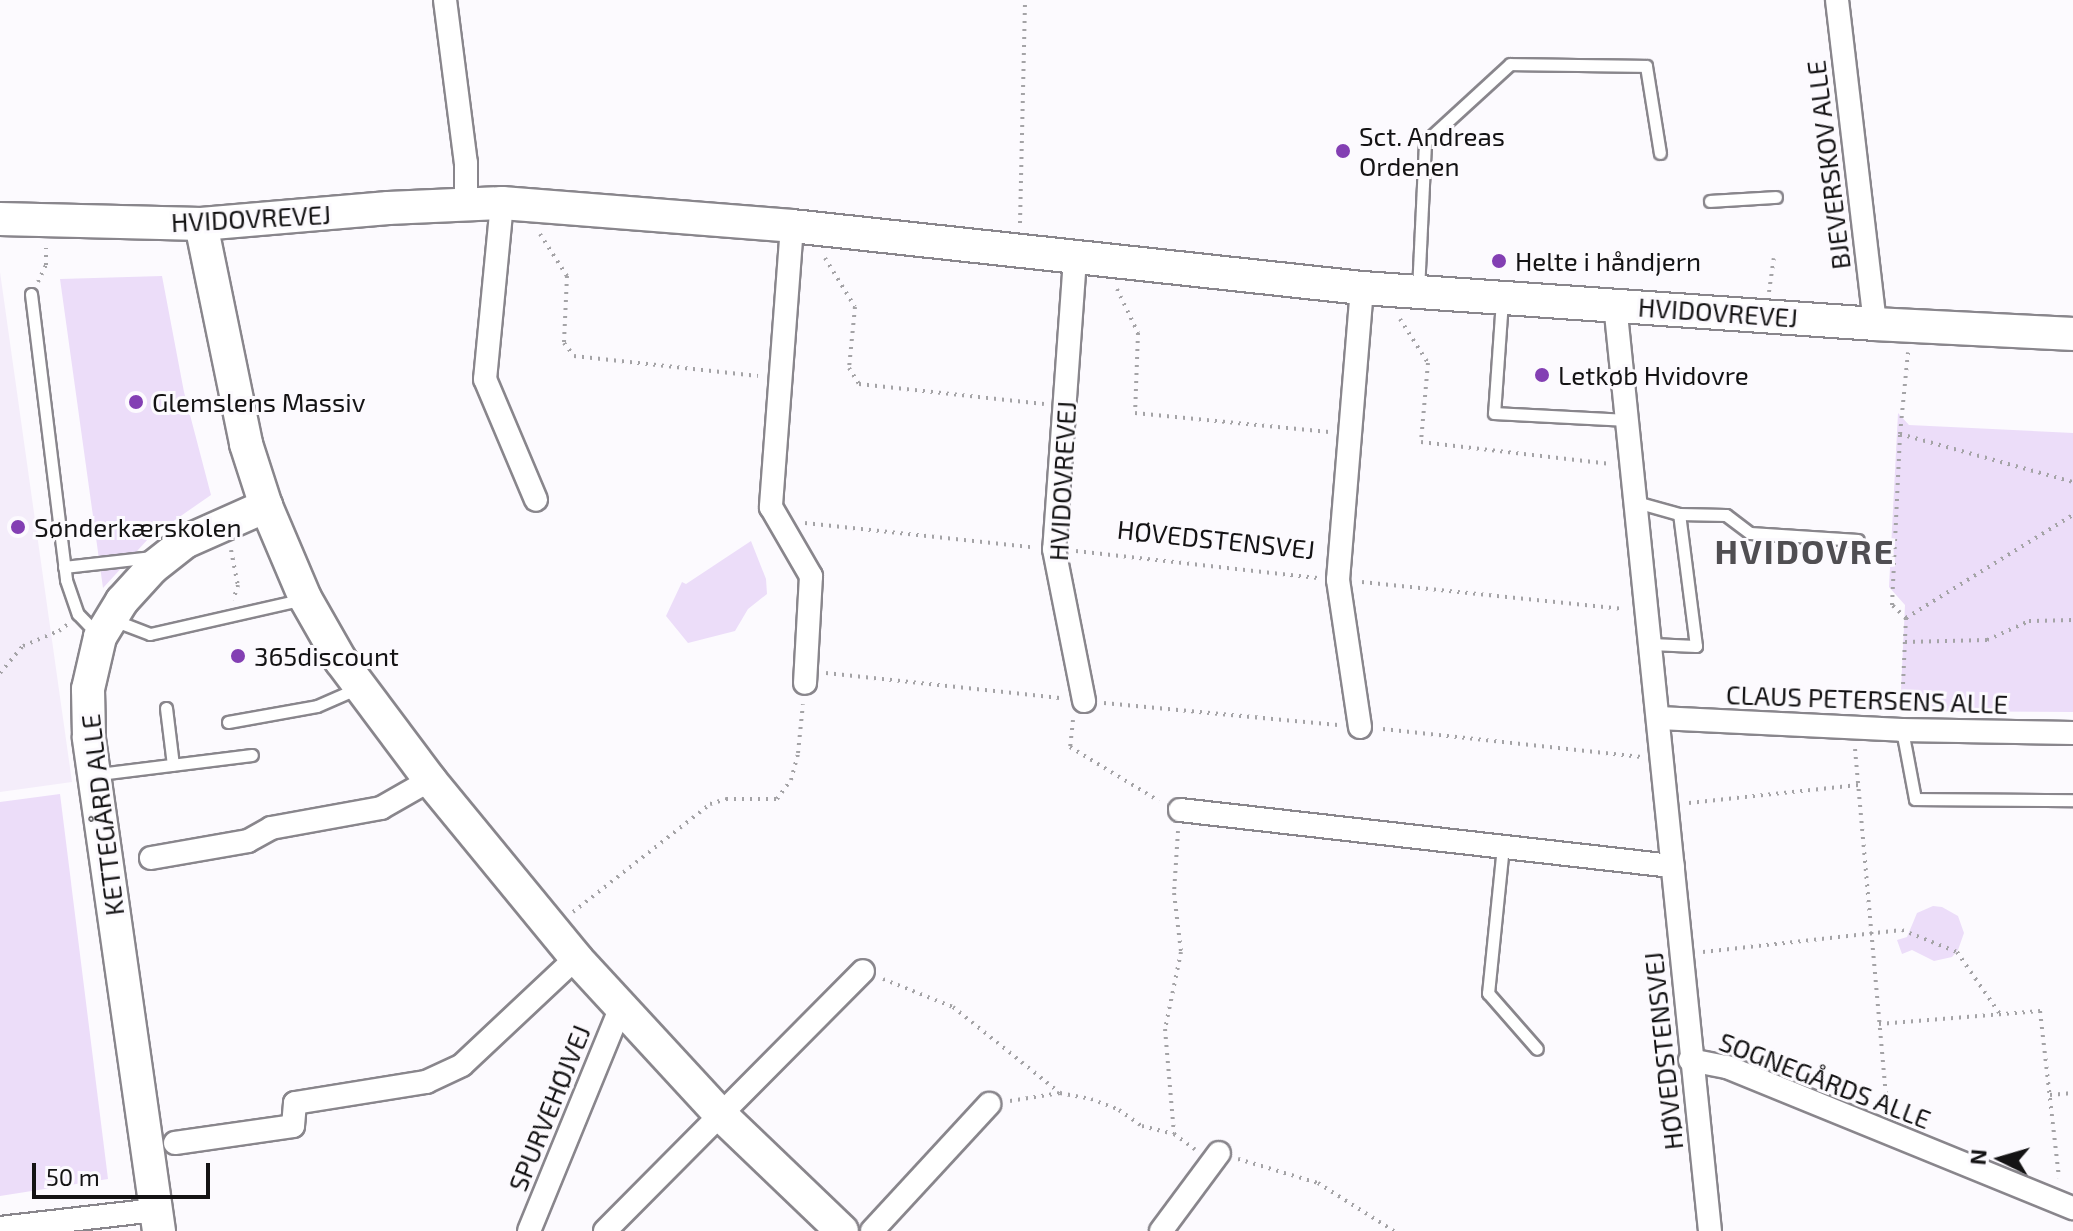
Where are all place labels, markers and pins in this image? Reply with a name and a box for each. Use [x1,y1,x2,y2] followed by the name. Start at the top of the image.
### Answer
[1359,120,1506,182] place label: Sct. Andreas Ordenen
[1334,142,1352,160] marker: Sct. Andreas Ordenen
[1515,245,1701,277] place label: Helte i håndjern
[1490,252,1508,270] marker: Helte i håndjern
[1558,359,1749,391] place label: Letkøb Hvidovre
[1533,366,1551,384] marker: Letkøb Hvidovre
[152,386,366,418] place label: Glemslens Massiv
[127,393,145,411] marker: Glemslens Massiv
[34,511,242,543] place label: Sønderkærskolen
[9,518,27,536] marker: Sønderkærskolen
[254,640,399,672] place label: 365discount
[229,647,247,665] marker: 365discount

